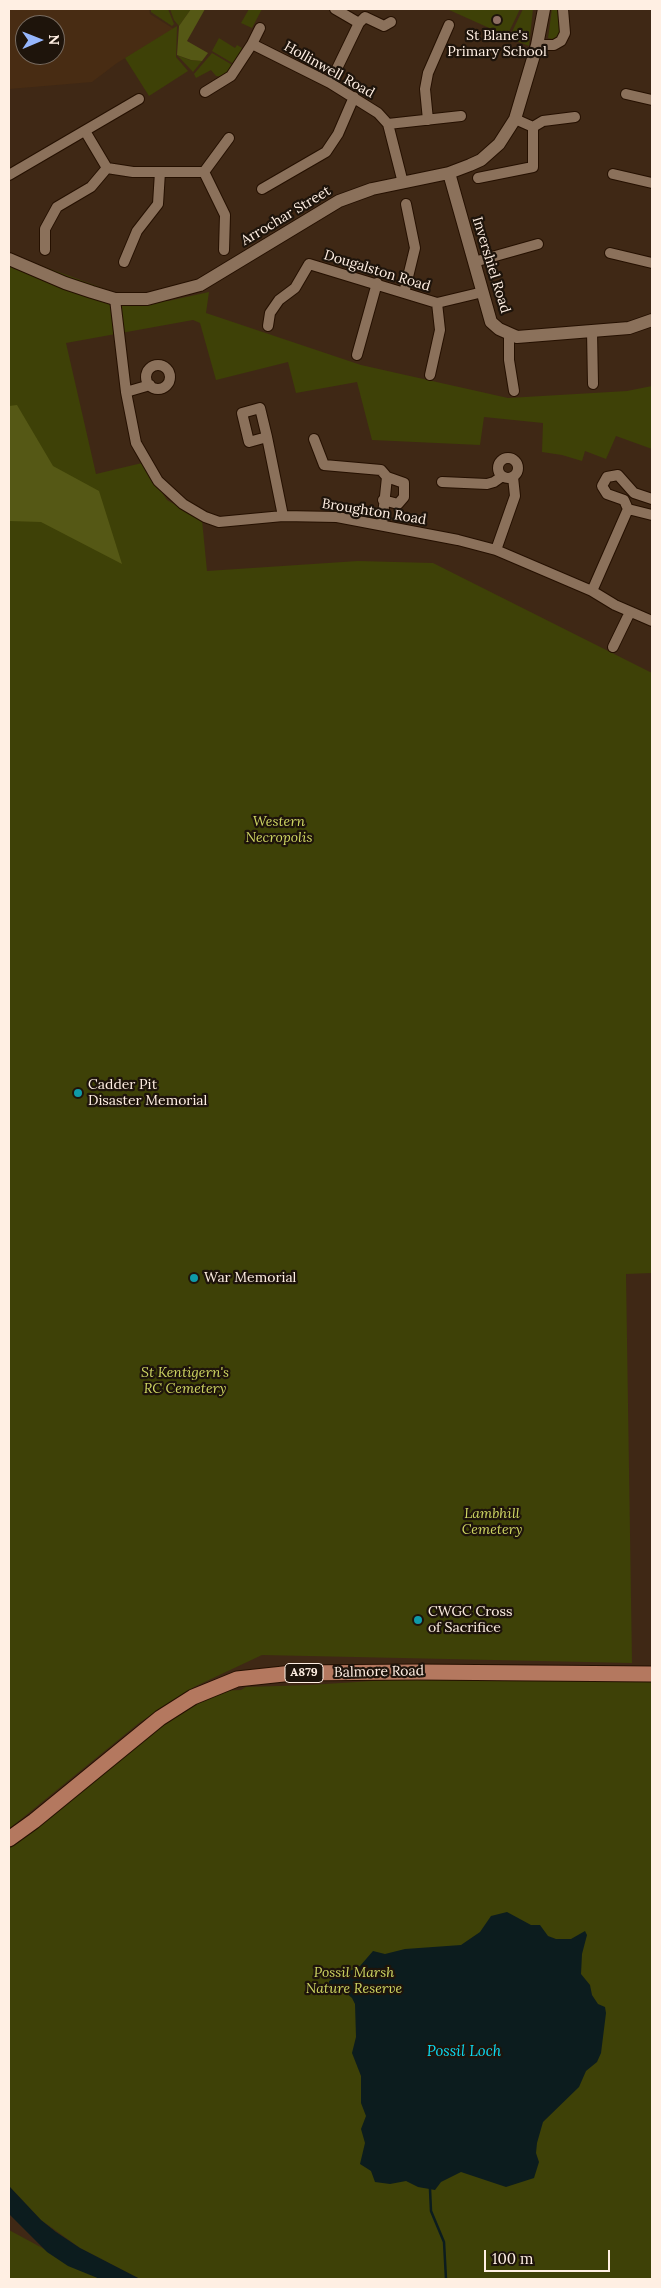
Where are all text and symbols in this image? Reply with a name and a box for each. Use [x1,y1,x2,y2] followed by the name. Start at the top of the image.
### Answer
[491,14,503,26] marker: St Blane's Primary School
[15,15,65,65] north arrow
[447,28,547,60] place label: St Blane's Primary School
[45,34,63,45] text: N
[281,38,377,102] street label: Hollinwell Road
[238,183,334,249] street label: Arrochar Street
[468,215,514,315] street label: Invershiel Road
[322,247,432,295] street label: Dougalston Road
[320,495,428,529] street label: Broughton Road
[245,814,313,846] park label: Western Necropolis
[88,1077,207,1110] place label: Cadder Pit Disaster Memorial
[72,1087,84,1099] marker: Cadder Pit Disaster Memorial
[204,1270,296,1286] place label: War Memorial
[188,1272,200,1284] marker: War Memorial
[141,1365,229,1398] park label: St Kentigern's RC Cemetery
[462,1506,522,1538] park label: Lambhill Cemetery
[428,1604,512,1636] place label: CWGC Cross of Sacrifice
[412,1614,424,1626] marker: CWGC Cross of Sacrifice
[334,1663,424,1681] street label: Balmore Road
[285,1664,323,1682] road number: A879
[306,1965,402,1998] park label: Possil Marsh Nature Reserve
[427,2043,501,2061] water label: Possil Loch
[486,2240,612,2272] scale bar
[492,2249,533,2268] text: 100 m

